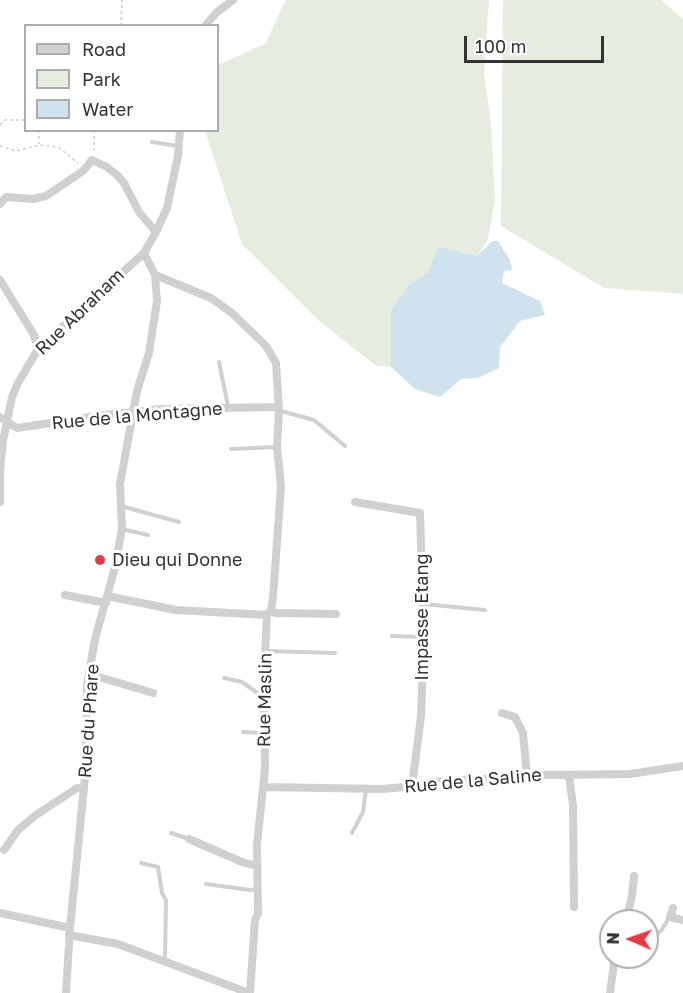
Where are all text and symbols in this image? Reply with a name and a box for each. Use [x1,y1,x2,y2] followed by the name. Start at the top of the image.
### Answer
[24,24,219,132] legend
[467,24,606,62] scale bar
[475,35,526,57] text: 100 m
[82,38,126,60] text: Road
[82,68,121,90] text: Park
[82,98,133,120] text: Water
[31,264,129,360] street label: Rue Abraham
[51,398,223,434] street label: Rue de la Montagne
[112,549,243,571] place label: Dieu qui Donne
[93,553,107,567] marker: Dieu qui Donne
[411,553,433,681] street label: Impasse Etang
[253,653,277,747] street label: Rue Maslin
[74,663,104,779] street label: Rue du Phare
[403,764,543,798] street label: Rue de la Saline
[599,909,659,969] north arrow
[603,932,623,945] text: N

